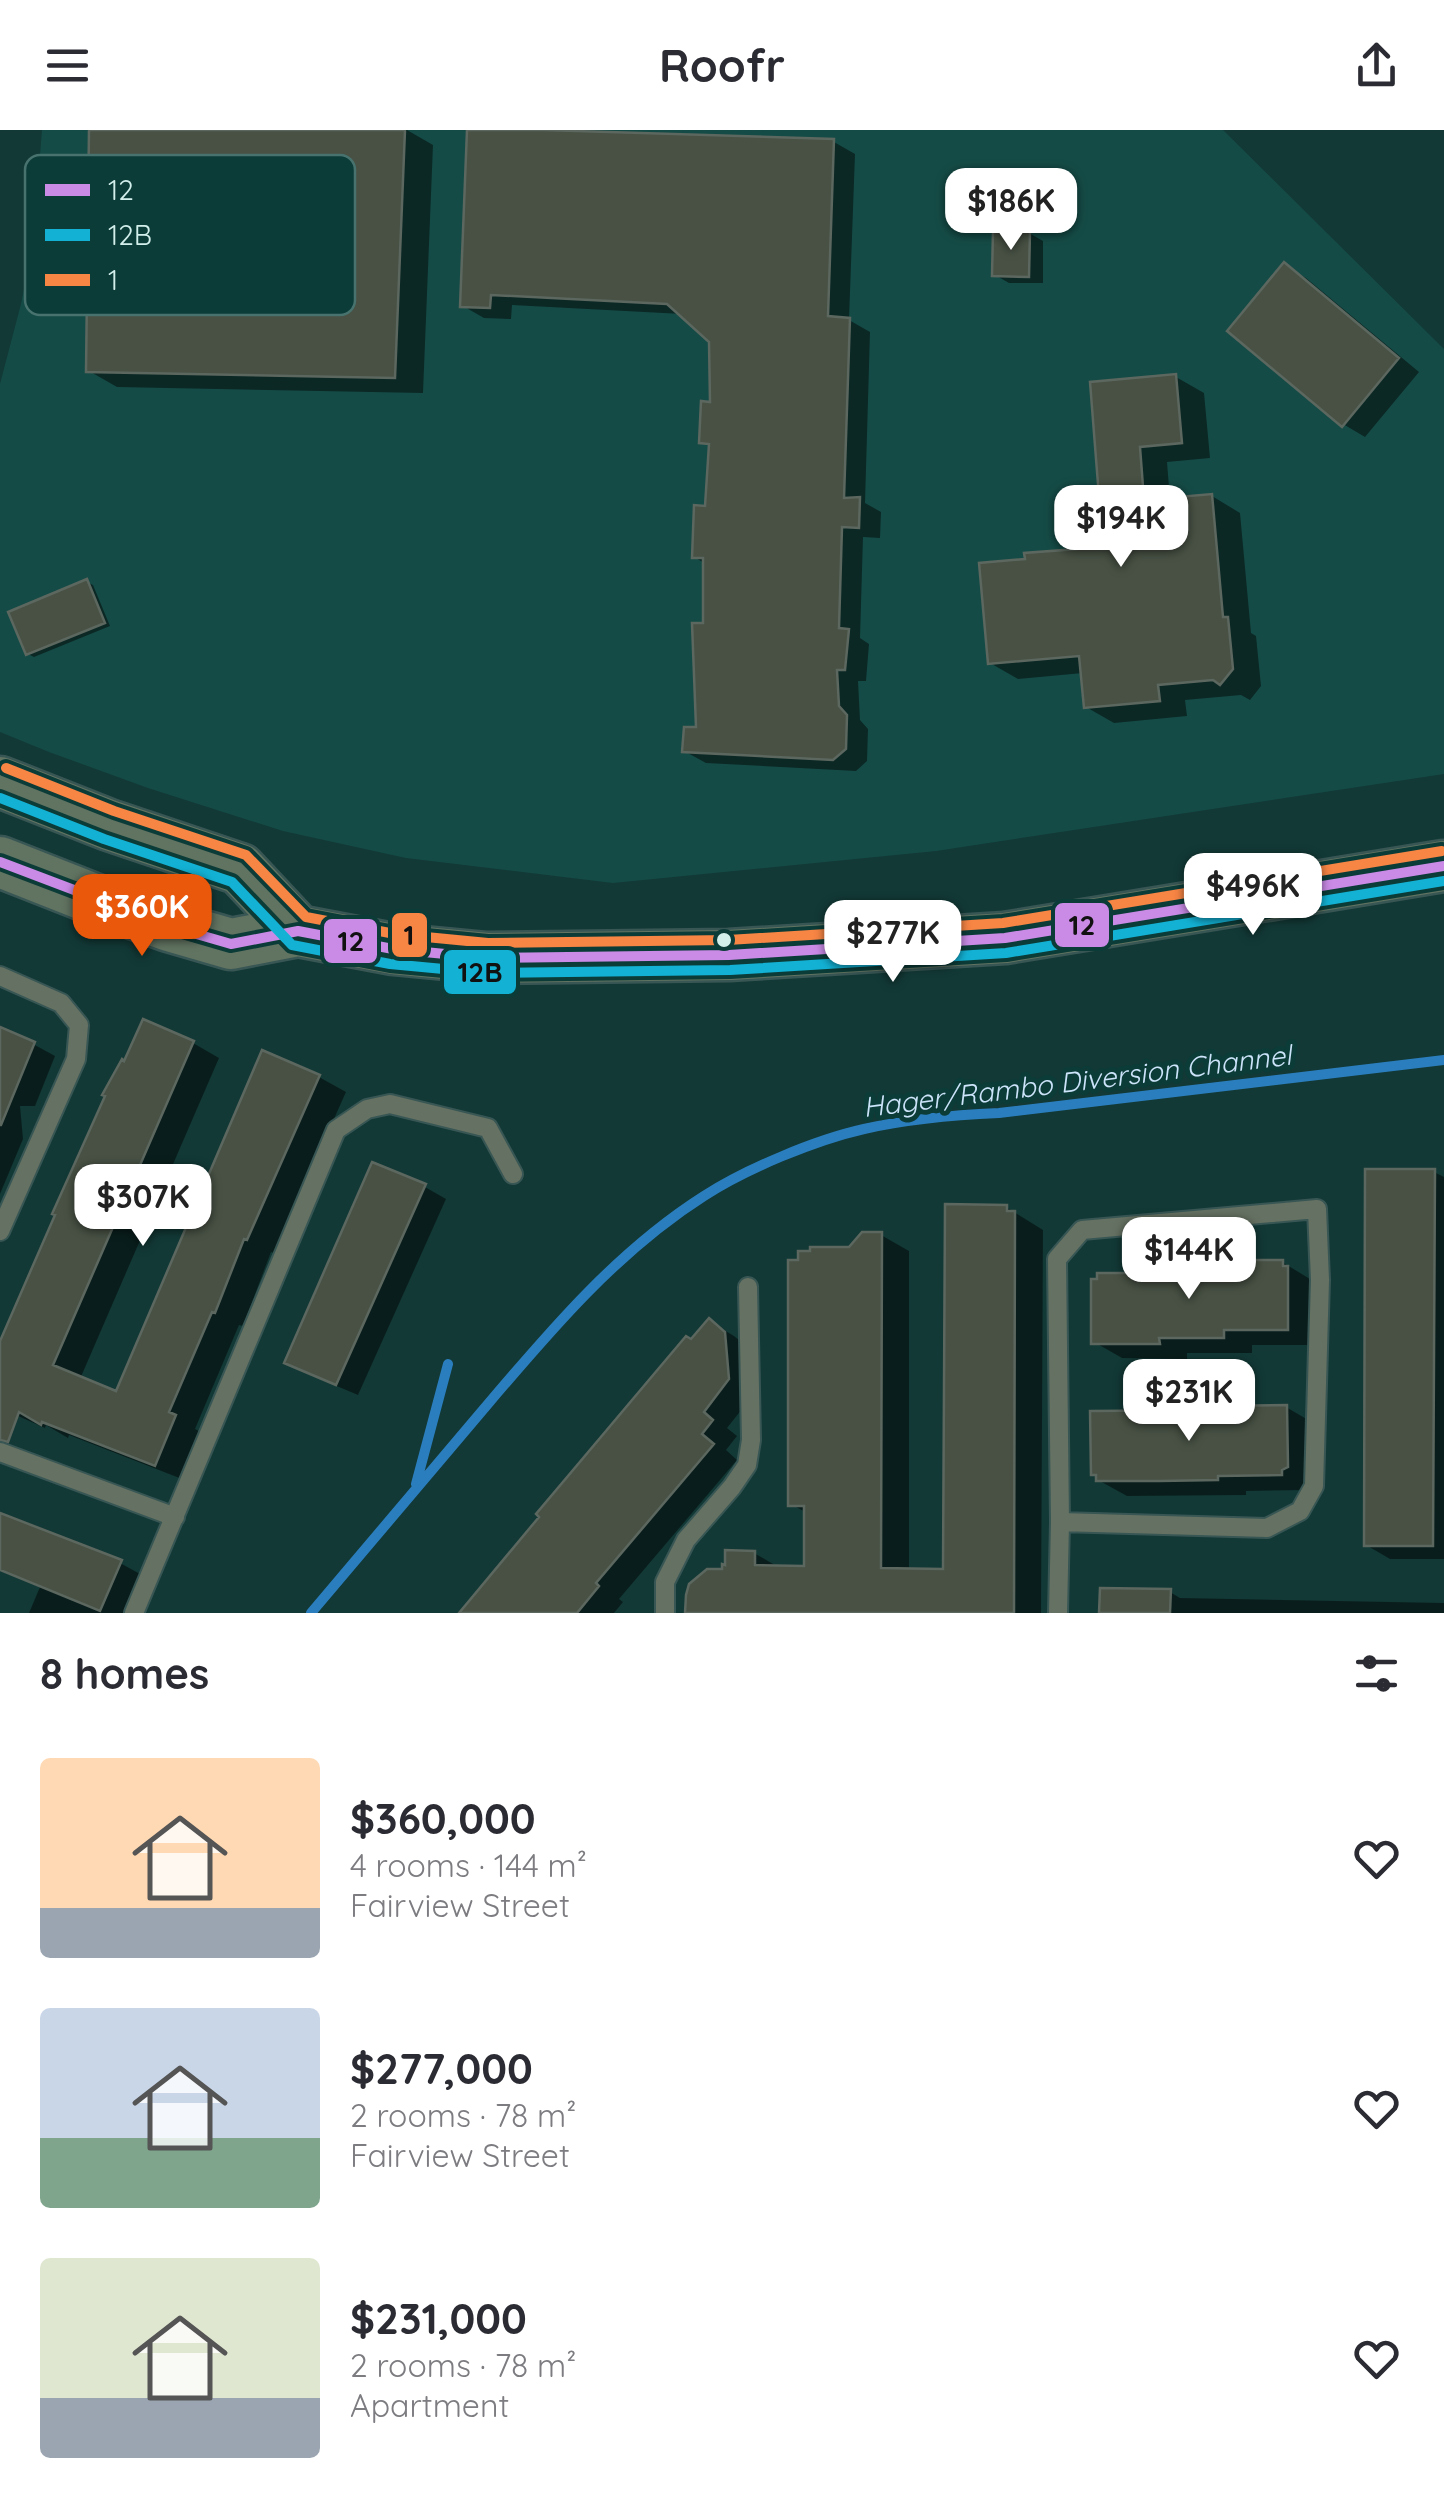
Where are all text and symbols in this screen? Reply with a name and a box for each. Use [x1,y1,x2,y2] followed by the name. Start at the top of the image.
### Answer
[659,37,785,93] text: Roofr
[40,38,95,93] icon: menu
[1349,38,1404,93] icon: share
[25,155,355,315] legend
[941,168,1081,253] pin: $186K
[108,172,134,207] text: 12
[967,180,1055,220] text: $186K
[108,217,152,252] text: 12B
[108,262,118,297] text: 1
[1051,485,1191,570] pin: $194K
[1076,497,1166,537] text: $194K
[1183,853,1323,938] pin: $496K
[1206,865,1300,905] text: $496K
[72,874,212,959] pin: $360K
[95,886,189,926] text: $360K
[823,900,963,985] pin: $277K
[1053,901,1111,949] line badge: 12
[1069,907,1095,942] text: 12
[390,911,429,959] line badge: 1
[846,912,940,952] text: $277K
[322,917,379,965] line badge: 12
[404,917,414,952] text: 1
[338,923,364,958] text: 12
[714,930,734,950] unlabelled marker
[442,948,518,996] line badge: 12B
[457,954,503,989] text: 12B
[861,1036,1297,1124] water label: Hager/Rambo Diversion Channel
[73,1164,213,1249] pin: $307K
[96,1176,190,1216] text: $307K
[1119,1217,1259,1302] pin: $144K
[1144,1229,1234,1269] text: $144K
[1119,1359,1259,1444] pin: $231K
[1145,1371,1233,1411] text: $231K
[1349,1646,1404,1701] icon: filters
[40,1647,209,1700] text: 8 homes
[350,1792,536,1845] text: $360,000
[120,1798,240,1918] icon: home
[1349,1831,1404,1886] icon: heart
[350,1845,587,1885] text: 4 rooms · 144 m²
[350,1885,570,1925] text: Fairview Street
[350,2042,533,2095] text: $277,000
[120,2048,240,2168] icon: home
[1349,2081,1404,2136] icon: heart
[350,2095,576,2135] text: 2 rooms · 78 m²
[350,2135,570,2175] text: Fairview Street
[350,2292,527,2345] text: $231,000
[120,2298,240,2418] icon: home
[1349,2331,1404,2386] icon: heart
[350,2345,576,2385] text: 2 rooms · 78 m²
[350,2385,509,2425] text: Apartment

